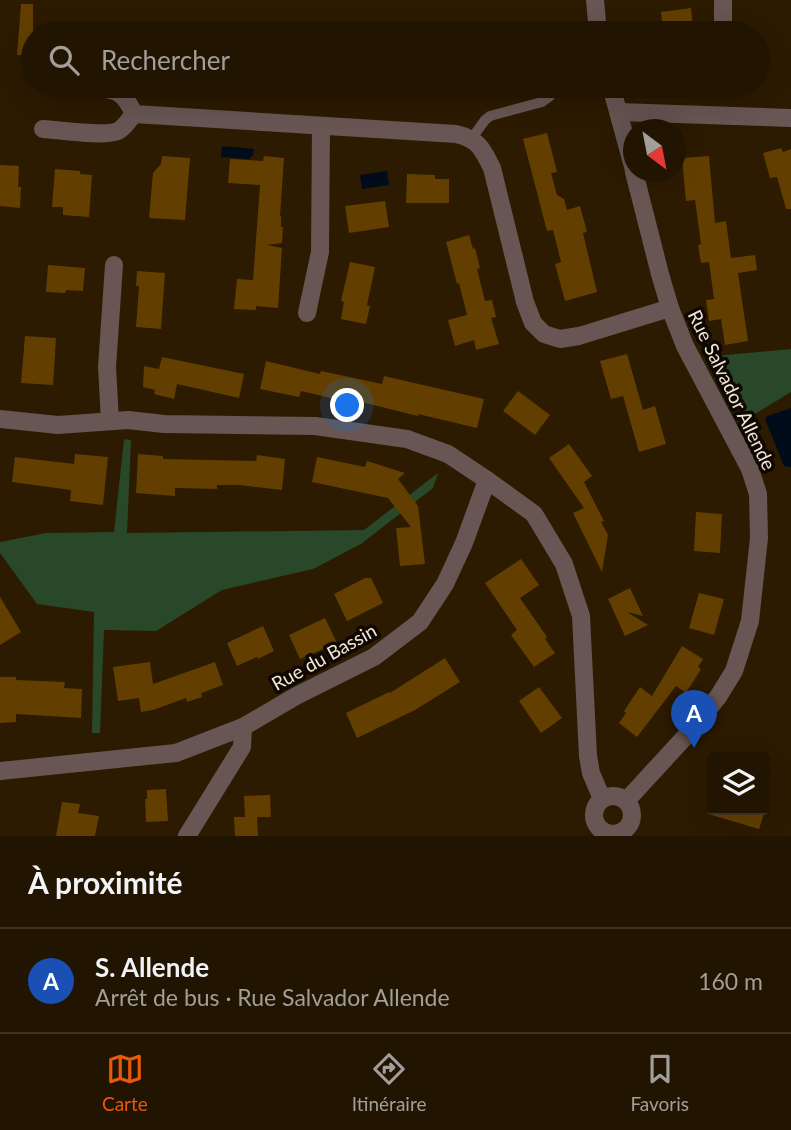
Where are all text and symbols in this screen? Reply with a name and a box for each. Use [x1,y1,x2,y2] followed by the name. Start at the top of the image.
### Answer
[21,21,770,98] search box
[45,41,83,79] icon: search
[101,44,230,76] text: Rechercher
[623,119,686,182] north arrow
[684,306,781,474] street label: Rue Salvador Allende
[330,388,364,422] your location
[267,618,380,695] street label: Rue du Bassin
[671,690,717,748] pin: A
[707,752,770,815] map controls
[707,752,770,815] button: layers
[28,864,183,900] text: À proximité
[95,951,209,983] text: S. Allende
[43,967,59,995] text: A
[698,967,763,995] text: 160 m
[95,983,450,1011] text: Arrêt de bus · Rue Salvador Allende
[102,1050,148,1115] tab: Carte
[352,1050,426,1115] tab: Itinéraire
[630,1050,689,1115] tab: Favoris

